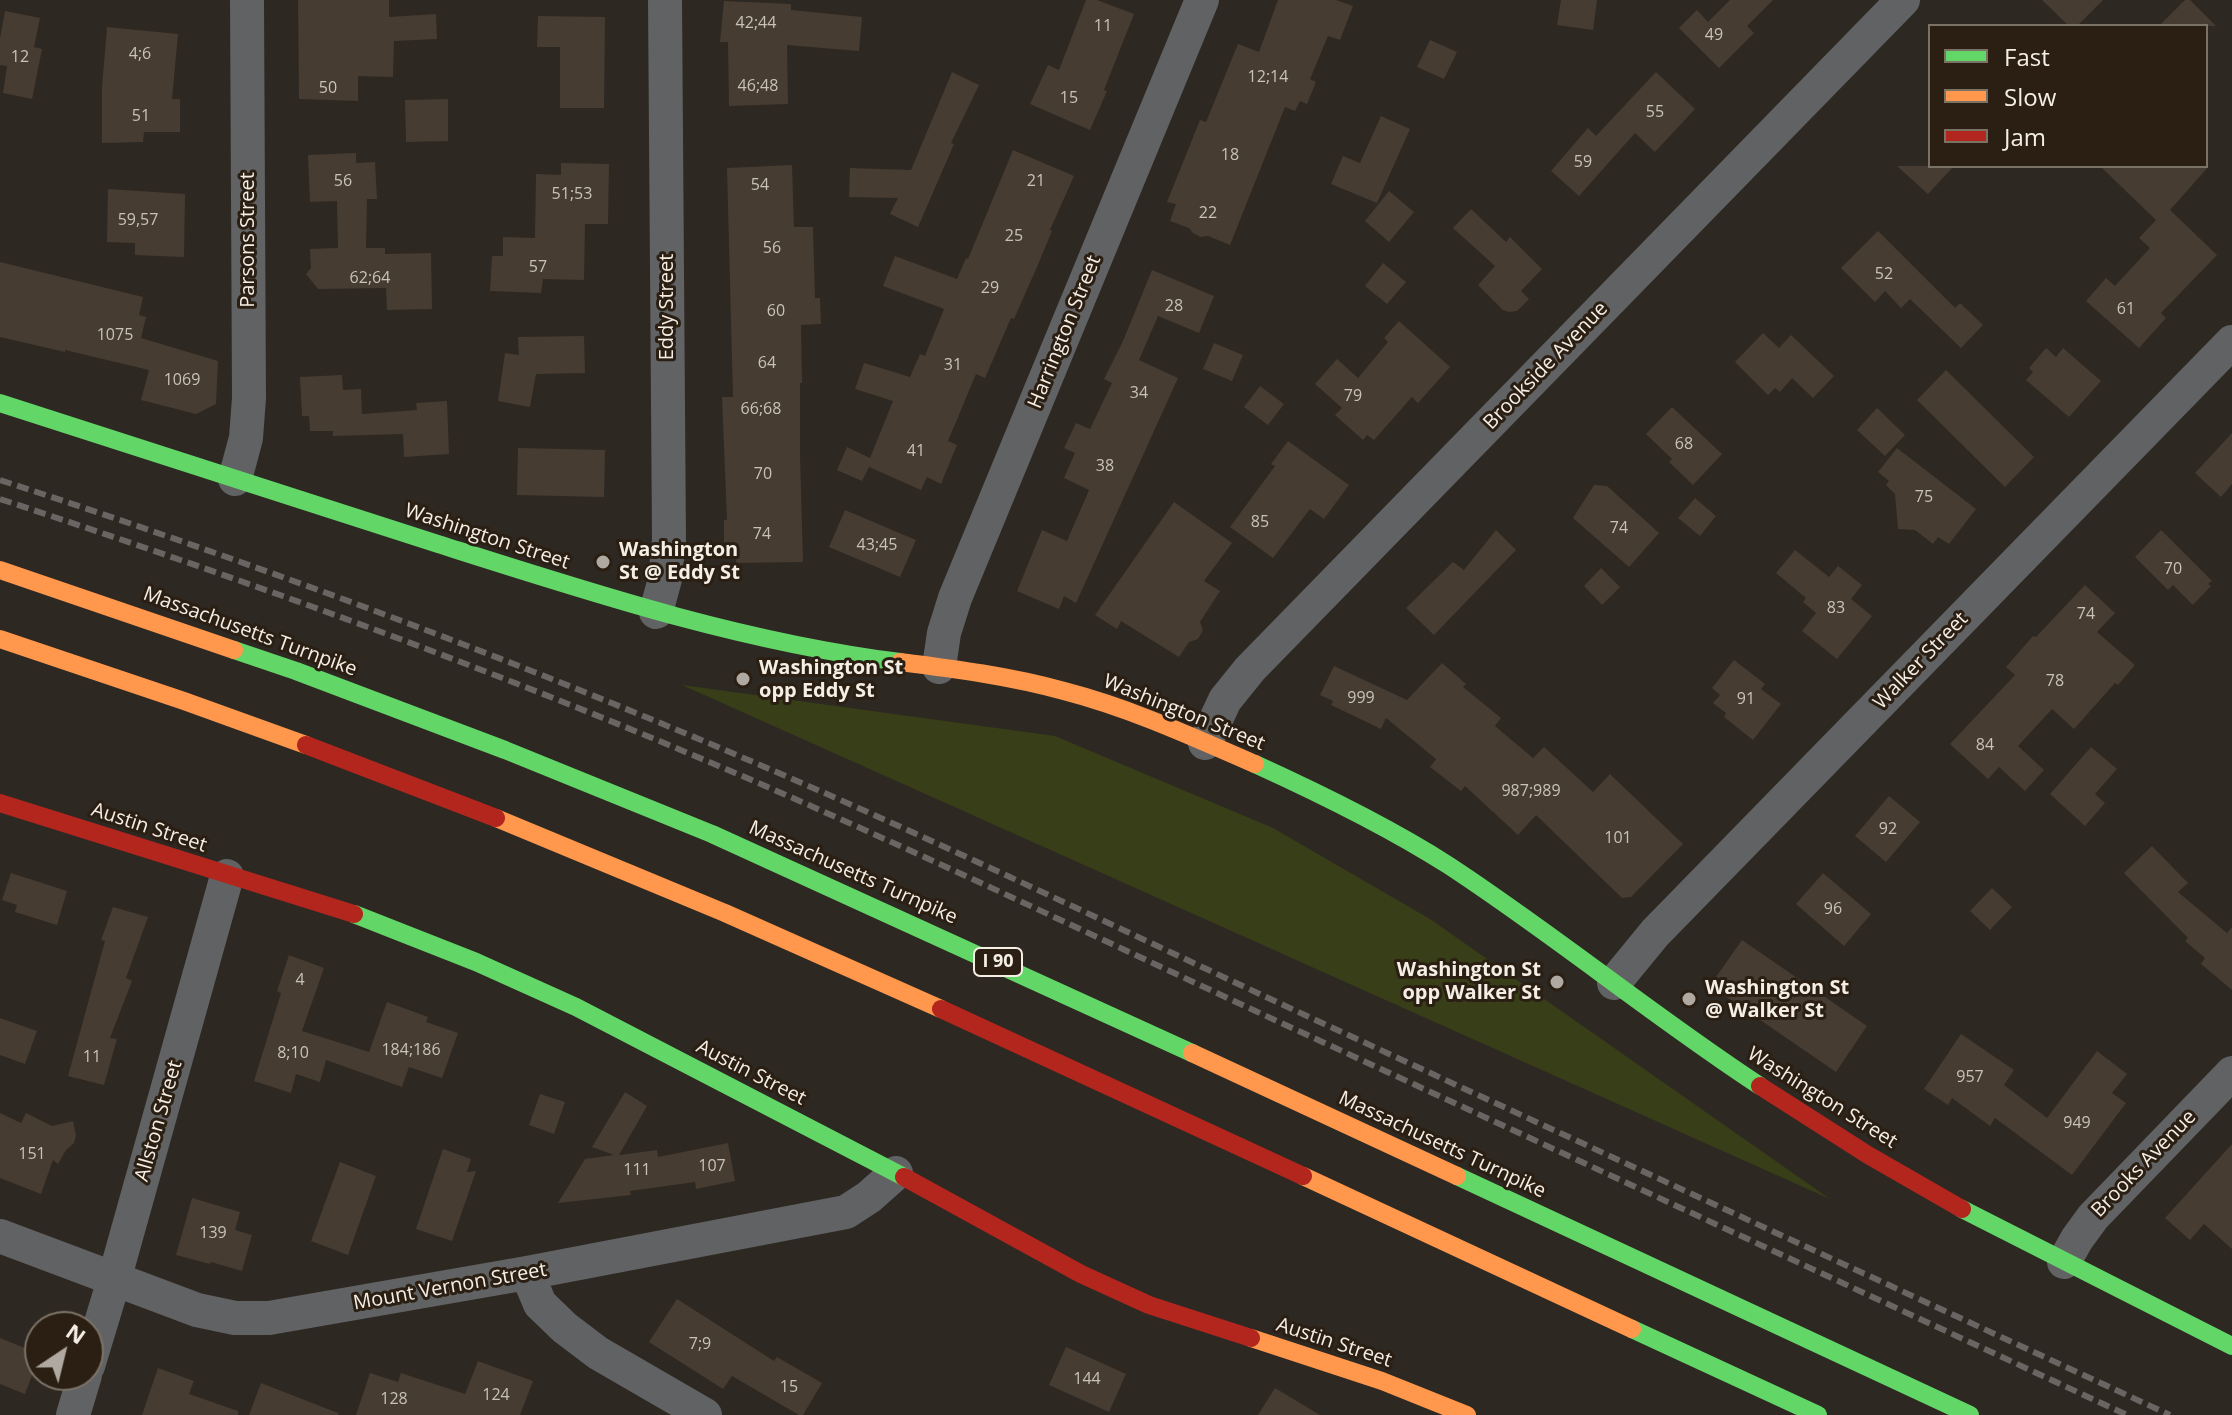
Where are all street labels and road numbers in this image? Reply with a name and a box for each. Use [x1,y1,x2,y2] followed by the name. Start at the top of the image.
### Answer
[236,172,260,308] street label: Parsons Street
[1023,252,1107,412] street label: Harrington Street
[655,254,679,360] street label: Eddy Street
[1479,297,1613,435] street label: Brookside Avenue
[401,499,573,575] street label: Washington Street
[140,582,360,682] street label: Massachusetts Turnpike
[1869,607,1973,715] street label: Walker Street
[1100,670,1268,756] street label: Washington Street
[88,798,210,858] street label: Austin Street
[745,816,961,930] street label: Massachusetts Turnpike
[974,948,1022,976] road number: I 90
[692,1035,810,1111] street label: Austin Street
[1743,1042,1901,1154] street label: Washington Street
[130,1058,188,1184] street label: Allston Street
[1335,1086,1549,1204] street label: Massachusetts Turnpike
[2087,1105,2201,1223] street label: Brooks Avenue
[351,1258,549,1316] street label: Mount Vernon Street
[1273,1313,1395,1373] street label: Austin Street

